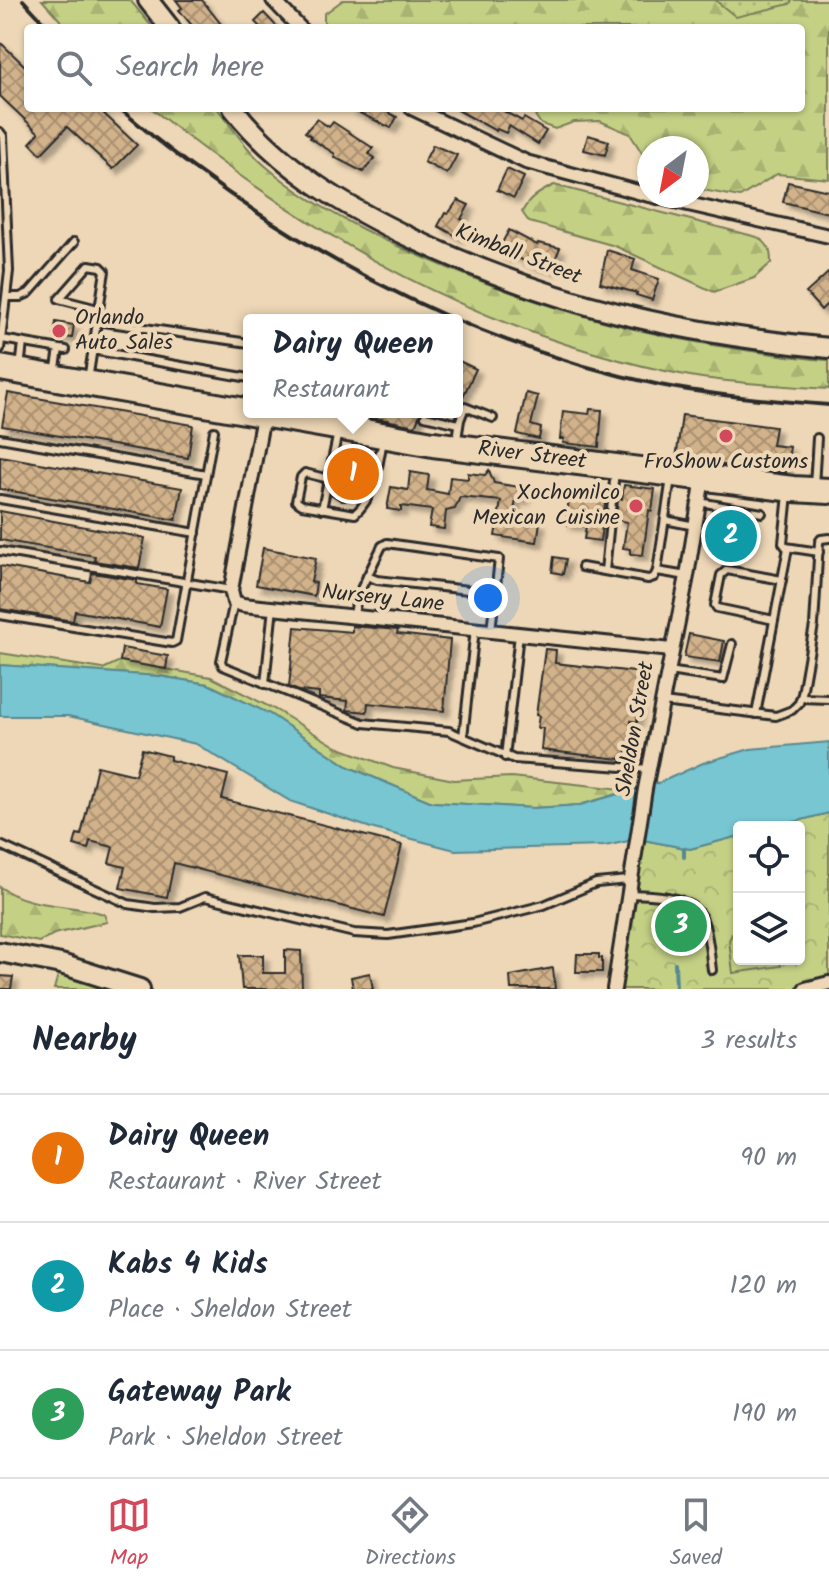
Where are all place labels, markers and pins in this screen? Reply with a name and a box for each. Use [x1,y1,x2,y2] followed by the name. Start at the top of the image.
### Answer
[75,301,174,361] place label: Orlando Auto Sales
[50,322,68,340] marker: Orlando Auto Sales
[717,427,735,445] marker: FroShow Customs
[327,444,379,504] pin: 1
[644,445,809,480] place label: FroShow Customs
[472,476,620,536] place label: Xochomilco Mexican Cuisine
[627,497,645,515] marker: Xochomilco Mexican Cuisine
[705,506,757,566] pin: 2
[655,896,707,956] pin: 3

